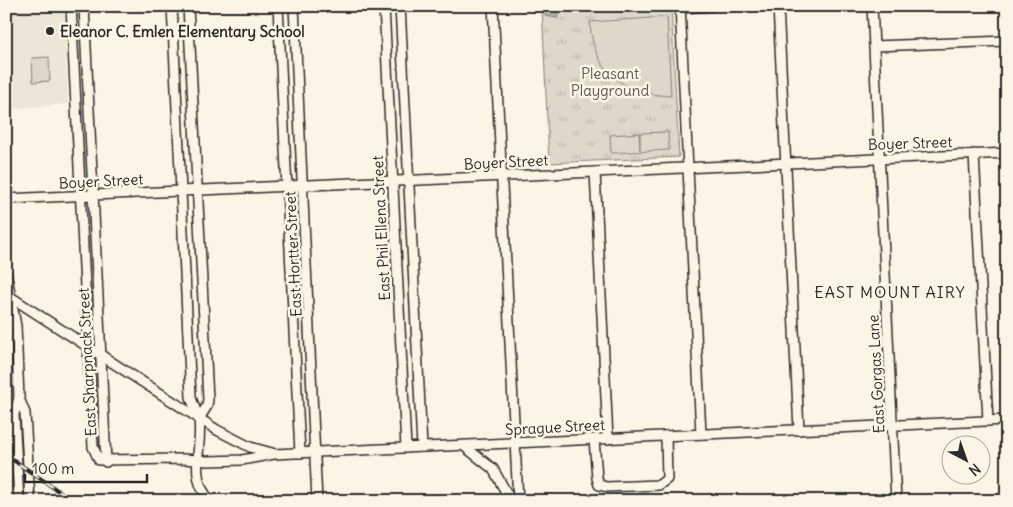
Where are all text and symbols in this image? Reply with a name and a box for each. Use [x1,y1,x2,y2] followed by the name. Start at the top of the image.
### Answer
[60,22,305,42] place label: Eleanor C. Emlen Elementary School
[44,25,56,37] marker: Eleanor C. Emlen Elementary School
[571,64,649,100] park label: Pleasant Playground
[867,132,953,154] street label: Boyer Street
[463,150,549,174] street label: Boyer Street
[368,155,394,301] street label: East Phil Ellena Street
[58,169,144,193] street label: Boyer Street
[280,191,306,317] street label: East Hortter Street
[814,282,966,302] district label: EAST MOUNT AIRY
[74,287,100,437] street label: East Sharpnack Street
[863,314,889,434] street label: East Gorgas Lane
[505,415,605,439] street label: Sprague Street
[940,434,990,484] north arrow
[25,452,148,484] scale bar
[32,459,74,478] text: 100 m
[965,460,984,480] text: N

